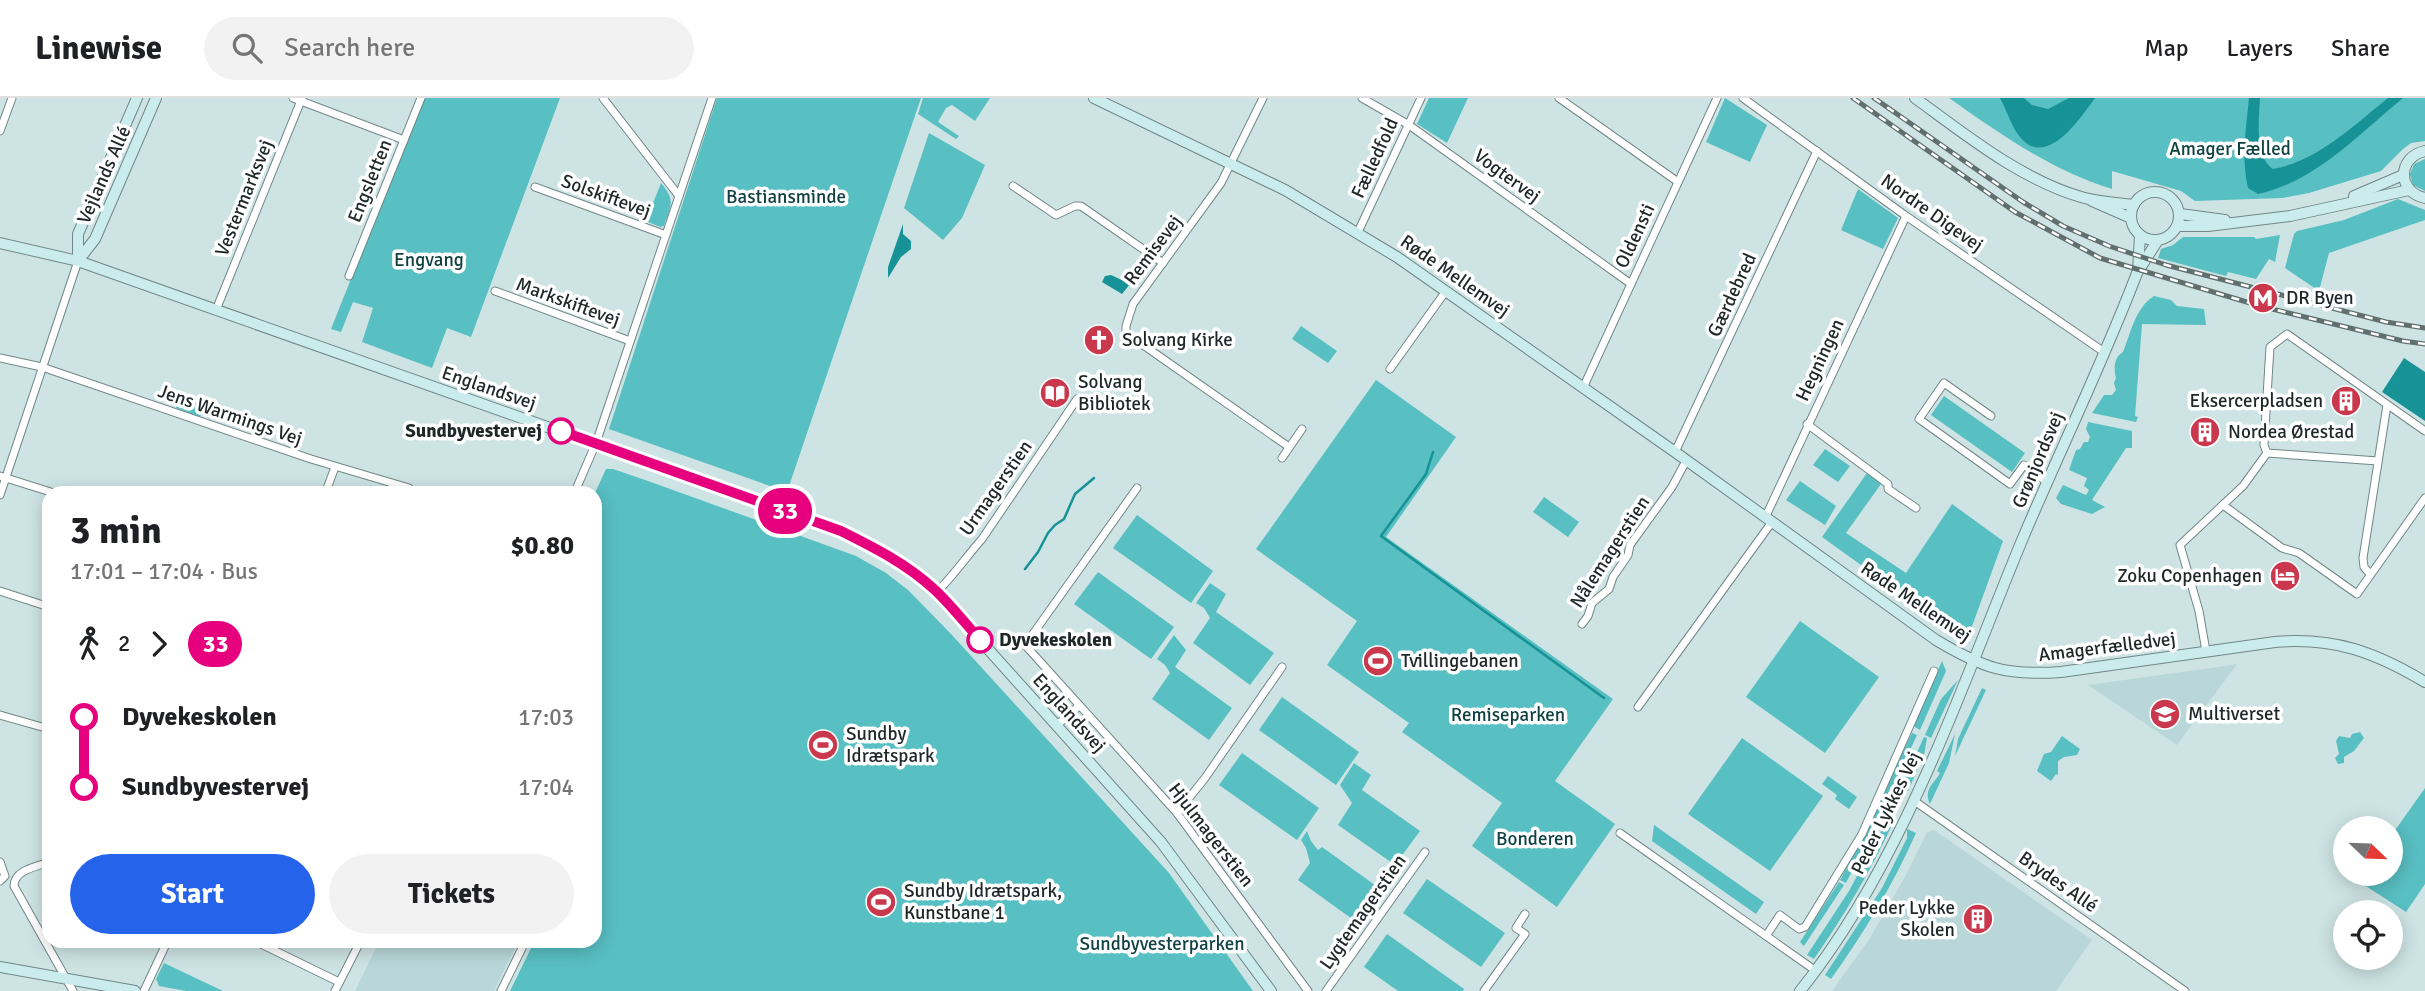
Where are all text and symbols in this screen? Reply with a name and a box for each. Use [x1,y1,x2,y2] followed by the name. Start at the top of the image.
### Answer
[204,17,694,80] search box
[35,28,162,69] text: Linewise
[228,29,266,67] icon: search
[284,32,415,64] text: Search here
[2144,33,2189,63] text: Map
[2227,33,2293,63] text: Layers
[2331,33,2390,63] text: Share
[1346,114,1404,202] street label: Fælledfold
[72,122,136,228] street label: Vejlands Allé
[210,136,278,260] street label: Vestermarksvej
[343,136,397,226] street label: Engsletten
[2169,137,2291,161] park label: Amager Fælled
[1469,144,1545,208] street label: Vogtervej
[558,169,654,223] street label: Solskiftevej
[1876,169,1988,257] street label: Nordre Digevej
[726,185,846,209] park label: Bastiansminde
[1610,200,1660,272] street label: Oldensti
[1119,210,1187,290] street label: Remisevej
[1396,229,1514,323] street label: Røde Mellemvej
[394,248,464,272] park label: Engvang
[1702,249,1762,341] street label: Gærdebred
[513,272,623,332] street label: Markskiftevej
[2246,281,2280,315] metro station icon: DR Byen
[2286,286,2354,310] place label: DR Byen
[1790,315,1850,405] street label: Hegningen
[1082,323,1116,357] church icon: Solvang Kirke
[1122,328,1233,352] place label: Solvang Kirke
[439,361,539,415] street label: Englandsvej
[1078,370,1151,416] place label: Solvang Bibliotek
[1038,376,1072,410] library icon: Solvang Bibliotek
[155,379,305,451] street label: Jens Warmings Vej
[2329,384,2363,418] building icon: Eksercerpladsen
[2189,389,2323,413] place label: Eksercerpladsen
[2007,408,2069,512] street label: Grønjordsvej
[2188,415,2222,449] building icon: Nordea Ørestad
[548,418,574,444] marker: Sundbyvestervej
[405,419,542,443] place label: Sundbyvestervej
[2228,420,2354,444] place label: Nordea Ørestad
[954,436,1038,540] street label: Urmagerstien
[754,488,816,534] line badge: 33
[1565,491,1655,613] street label: Nålemagerstien
[772,496,798,526] text: 33
[70,507,162,554] text: 3 min
[510,530,574,562] text: $0.80
[1856,556,1976,648] street label: Røde Mellemvej
[70,557,258,586] text: 17:01 – 17:04 · Bus
[2268,559,2302,593] hotel icon: Zoku Copenhagen
[2117,564,2262,588] place label: Zoku Copenhagen
[70,625,108,663] icon: walk
[140,625,178,663] icon: forward
[967,627,993,653] marker: Dyvekeskolen
[2037,627,2177,667] street label: Amagerfælledvej
[999,628,1112,652] place label: Dyvekeskolen
[118,629,130,658] text: 2
[202,629,228,659] text: 33
[1361,644,1395,678] sports icon: Tvillingebanen
[1401,649,1519,673] place label: Tvillingebanen
[1027,668,1111,758] street label: Englandsvej
[2148,697,2182,731] school or university icon: Multiverset
[122,701,277,733] text: Dyvekeskolen
[2188,702,2280,726] place label: Multiverset
[518,703,574,732] text: 17:03
[1451,703,1565,727] park label: Remiseparken
[846,722,935,768] place label: Sundby Idrætspark
[806,728,840,762] sports icon: Sundby Idrætspark
[1846,748,1926,878] street label: Peder Lykkes Vej
[122,771,309,803] text: Sundbyvestervej
[518,773,574,802] text: 17:04
[1163,778,1259,892] street label: Hjulmagerstien
[2333,816,2403,886] north arrow
[2333,816,2403,970] map controls
[1496,827,1574,851] park label: Bonderen
[2014,846,2102,918] street label: Brydes Allé
[1314,850,1412,974] street label: Lygtemagerstien
[70,854,315,934] button: Start
[329,854,574,934] button: Tickets
[904,879,1062,925] place label: Sundby Idrætspark, Kunstbane 1
[864,885,898,919] sports icon: Sundby Idrætspark, Kunstbane 1
[1858,896,1955,942] place label: Peder Lykke Skolen
[2333,900,2403,970] button: locate
[1961,902,1995,936] building icon: Peder Lykke Skolen
[1079,932,1245,956] park label: Sundbyvesterparken

